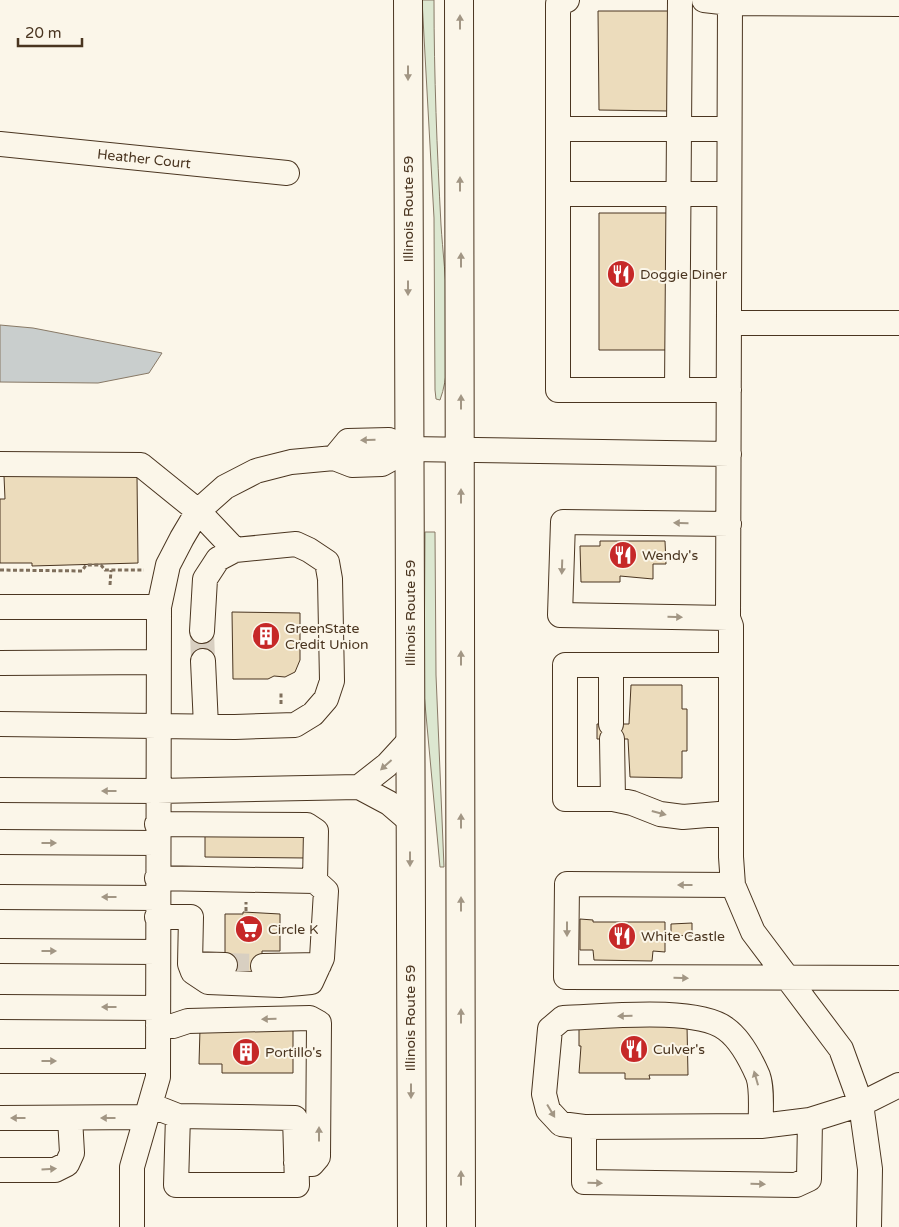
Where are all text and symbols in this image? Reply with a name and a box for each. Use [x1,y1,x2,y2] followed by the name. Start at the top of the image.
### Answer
[456,14,464,30] one-way arrow
[18,15,81,47] scale bar
[25,24,62,42] text: 20 m
[404,65,412,81] one-way arrow
[96,146,192,172] street label: Heather Court
[400,156,417,262] street label: Illinois Route 59
[456,176,464,192] one-way arrow
[457,252,465,268] one-way arrow
[606,259,636,289] restaurant icon: Doggie Diner
[640,266,728,283] place label: Doggie Diner
[404,280,412,296] one-way arrow
[457,394,465,410] one-way arrow
[360,436,376,444] one-way arrow
[457,488,465,504] one-way arrow
[672,519,688,527] one-way arrow
[608,540,638,570] restaurant icon: Wendy's
[642,547,698,564] place label: Wendy's
[557,559,565,575] one-way arrow
[402,560,419,666] street label: Illinois Route 59
[667,613,683,621] one-way arrow
[285,620,368,653] place label: GreenState Credit Union
[251,621,281,651] building icon: GreenState Credit Union
[457,650,465,666] one-way arrow
[380,759,392,771] one-way arrow
[100,787,116,795] one-way arrow
[652,809,667,817] one-way arrow
[457,813,465,829] one-way arrow
[41,839,57,847] one-way arrow
[406,851,414,867] one-way arrow
[676,881,692,889] one-way arrow
[101,893,117,901] one-way arrow
[457,896,465,912] one-way arrow
[234,914,264,944] supermarket icon: Circle K
[268,921,318,938] place label: Circle K
[563,921,571,937] one-way arrow
[607,921,637,951] restaurant icon: White Castle
[641,928,725,945] place label: White Castle
[41,947,57,955] one-way arrow
[402,965,419,1071] street label: Illinois Route 59
[674,974,690,982] one-way arrow
[101,1003,117,1011] one-way arrow
[457,1008,465,1024] one-way arrow
[616,1013,632,1021] one-way arrow
[260,1015,276,1023] one-way arrow
[619,1034,649,1064] restaurant icon: Culver's
[231,1037,261,1067] building icon: Portillo's
[653,1041,705,1058] place label: Culver's
[265,1044,322,1061] place label: Portillo's
[41,1057,57,1065] one-way arrow
[752,1070,760,1085] one-way arrow
[407,1084,415,1100] one-way arrow
[547,1104,556,1117] one-way arrow
[9,1114,25,1122] one-way arrow
[100,1114,116,1122] one-way arrow
[315,1125,323,1141] one-way arrow
[41,1165,57,1173] one-way arrow
[457,1170,465,1186] one-way arrow
[588,1179,604,1187] one-way arrow
[750,1180,766,1188] one-way arrow

